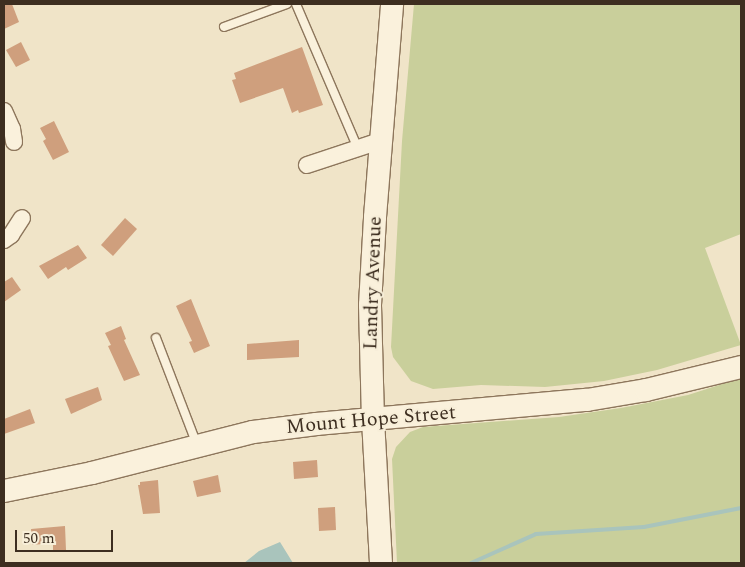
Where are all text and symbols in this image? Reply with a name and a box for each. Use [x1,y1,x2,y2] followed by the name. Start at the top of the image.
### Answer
[359,216,387,350] street label: Landry Avenue
[285,401,457,439] street label: Mount Hope Street
[18,520,115,552] scale bar
[23,527,55,550] text: 50 m

